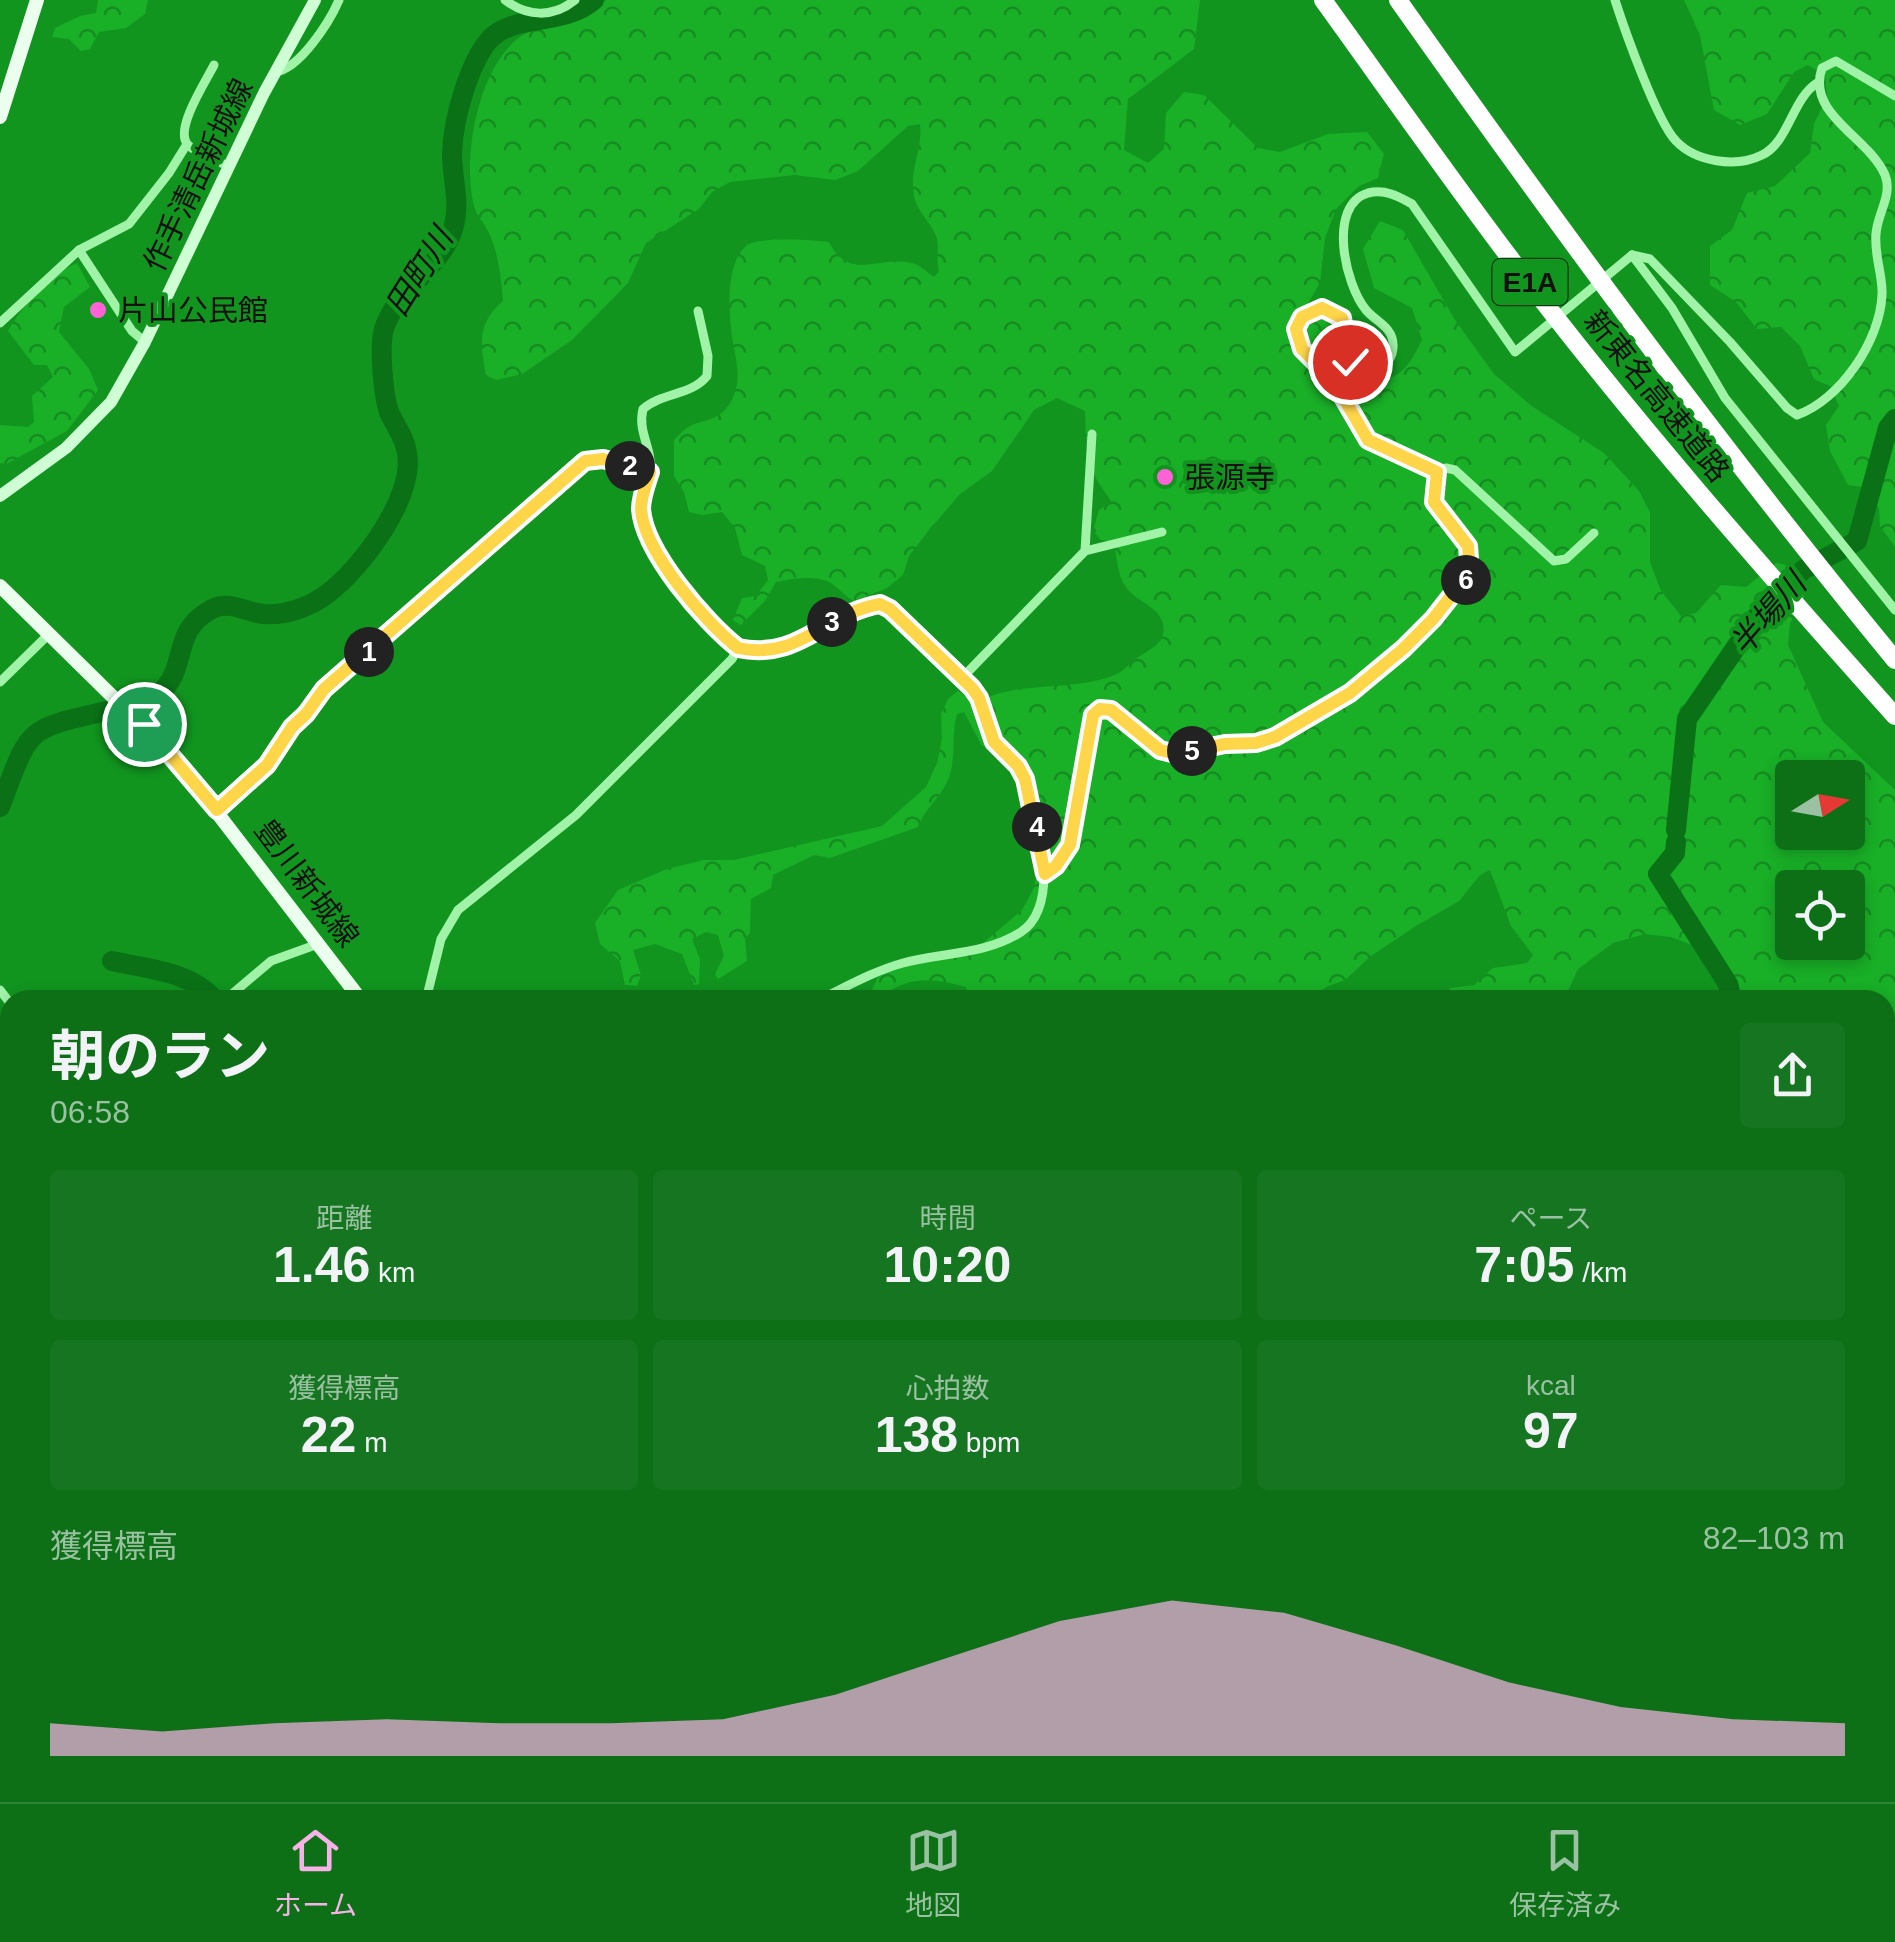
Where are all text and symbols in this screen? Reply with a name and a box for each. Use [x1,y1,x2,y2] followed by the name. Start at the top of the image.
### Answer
[137,73,259,277] street label: 作手清岳新城線
[378,219,461,322] water label: 田町川
[1492,259,1568,305] road number: E1A
[118,294,268,327] place label: 片山公民館
[87,299,109,321] marker: 片山公民館
[1578,304,1736,488] street label: 新東名高速道路
[1308,320,1393,405] pin
[1323,335,1378,390] icon: check
[605,441,655,491] pin: 2
[622,450,638,481] text: 2
[1185,461,1275,494] place label: 張源寺
[1154,466,1176,488] marker: 張源寺
[1441,555,1491,605] pin: 6
[1458,564,1474,595] text: 6
[1723,564,1815,662] water label: 半場川
[807,597,857,647] pin: 3
[824,606,840,637] text: 3
[344,627,394,677] pin: 1
[361,636,377,667] text: 1
[102,682,187,767] pin
[117,697,172,752] icon: arrive
[1167,726,1217,776] pin: 5
[1184,735,1200,766] text: 5
[1775,760,1865,850] north arrow
[1775,760,1865,960] map controls
[1012,802,1062,852] pin: 4
[1029,811,1045,842] text: 4
[249,813,365,953] street label: 豊川新城線
[1775,870,1865,960] button: locate
[1740,1023,1845,1128] button: share
[50,1025,270,1087] text: 朝のラン
[50,1094,130,1130] text: 06:58
[316,1203,372,1234] text: 距離
[919,1203,976,1234] text: 時間
[1510,1203,1592,1234] text: ペース
[273,1237,370,1293] text: 1.46
[884,1237,1011,1293] text: 10:20
[1474,1237,1574,1293] text: 7:05
[370,1257,415,1288] text: km
[1574,1257,1627,1288] text: /km
[1526,1370,1576,1401] text: kcal
[288,1373,400,1404] text: 獲得標高
[905,1373,990,1404] text: 心拍数
[1523,1403,1579,1459] text: 97
[301,1407,356,1463] text: 22
[875,1407,958,1463] text: 138
[356,1427,388,1458] text: m
[958,1427,1020,1458] text: bpm
[1703,1520,1845,1556] text: 82–103 m
[50,1528,178,1564] text: 獲得標高
[274,1823,357,1923] tab: ホーム
[905,1823,961,1923] tab: 地図
[1509,1823,1621,1923] tab: 保存済み

